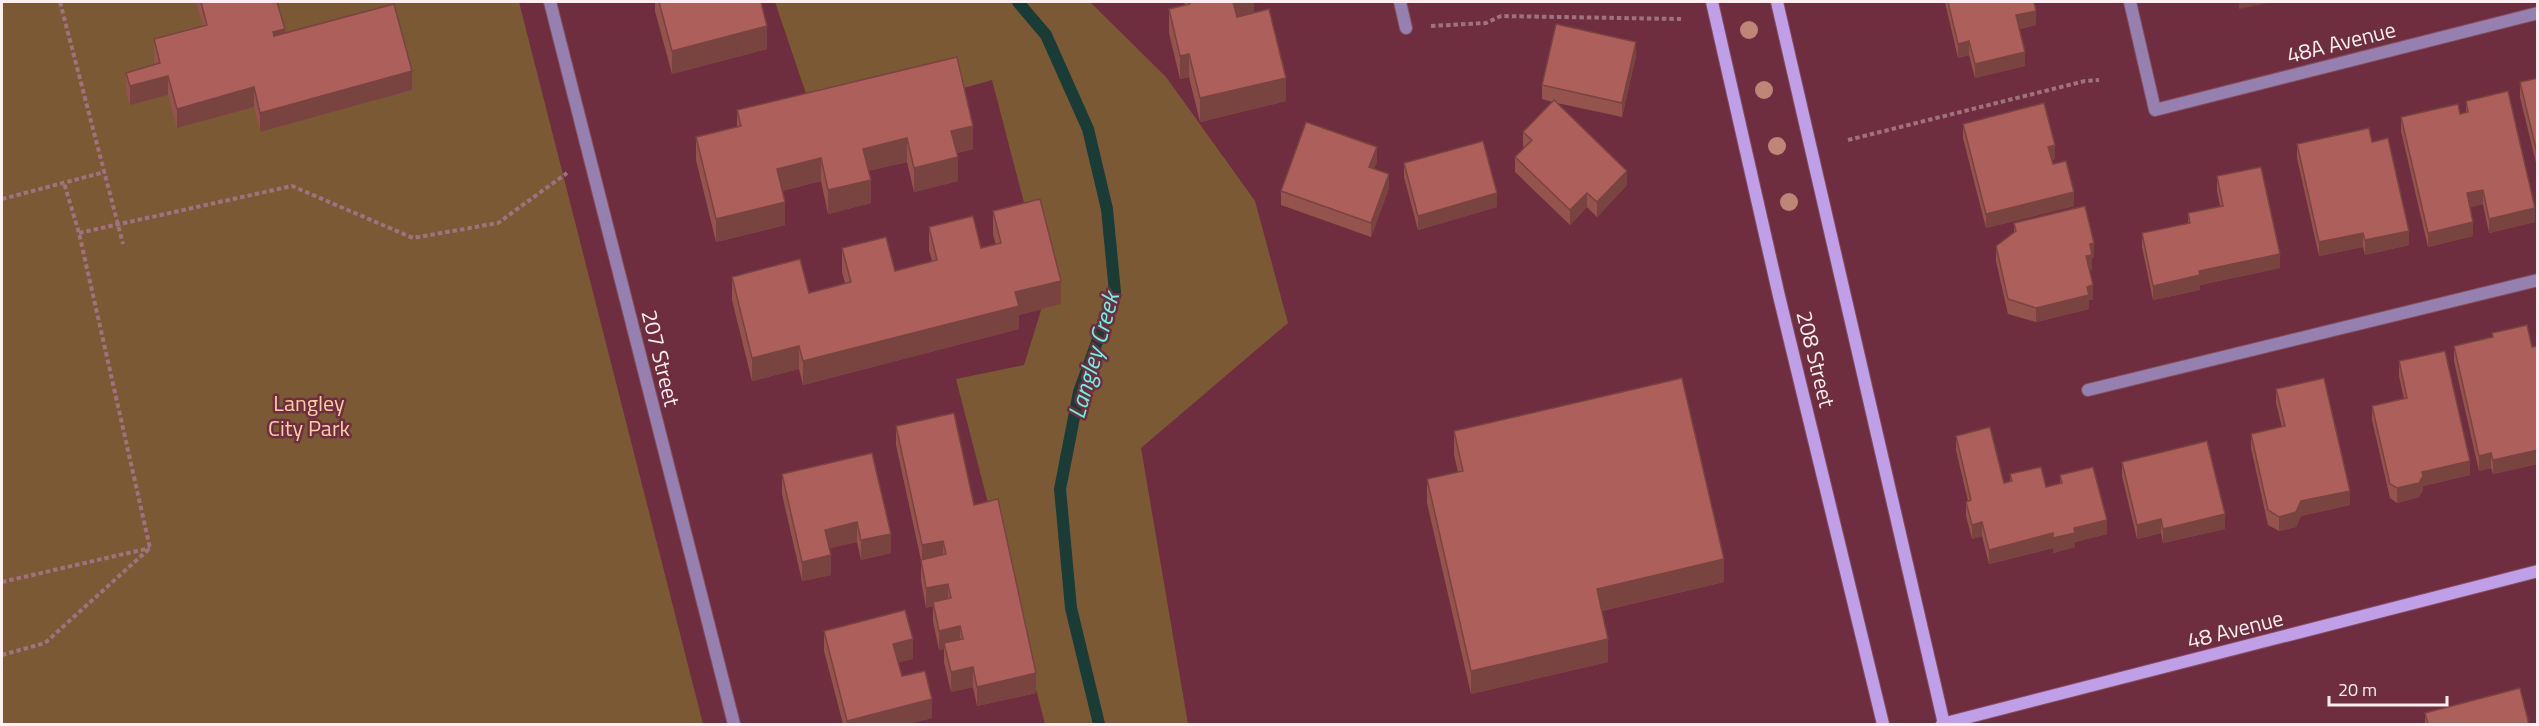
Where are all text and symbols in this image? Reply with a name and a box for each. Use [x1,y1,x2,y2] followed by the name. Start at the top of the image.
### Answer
[2283,12,2399,72] street label: 48A Avenue
[1058,284,1129,422] water label: Langley Creek
[633,306,689,410] street label: 207 Street
[1788,307,1844,411] street label: 208 Street
[268,386,350,445] park label: Langley City Park
[2183,601,2287,657] street label: 48 Avenue
[2329,669,2448,707] scale bar
[2338,676,2377,703] text: 20 m

